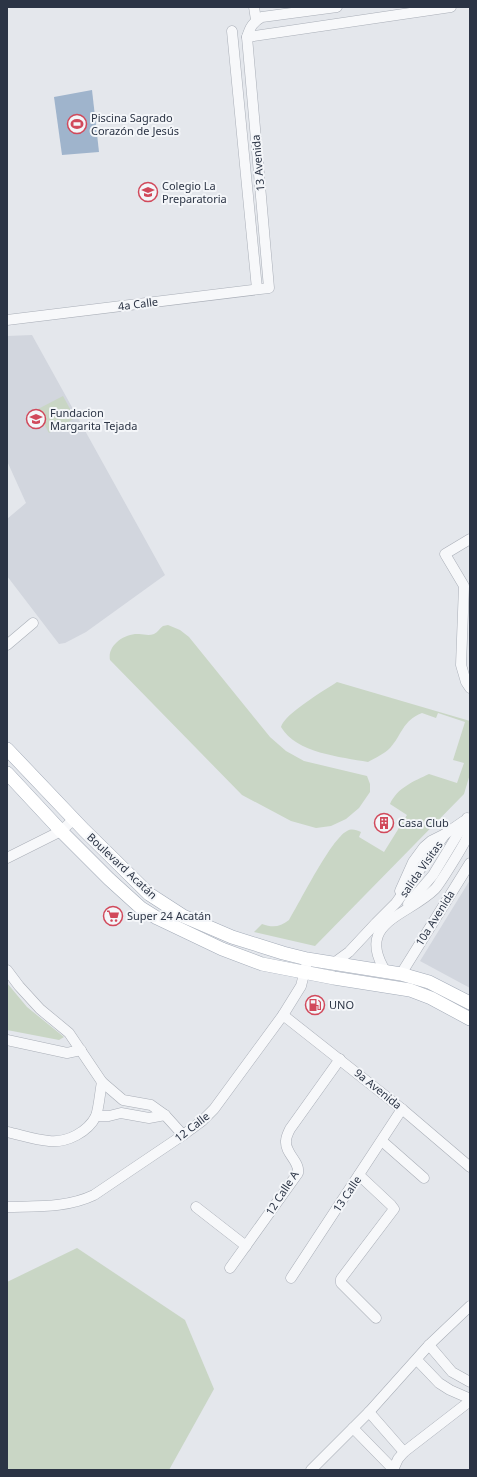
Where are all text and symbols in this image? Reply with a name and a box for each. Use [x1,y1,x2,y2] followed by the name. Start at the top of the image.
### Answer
[91,110,179,138] place label: Piscina Sagrado Corazón de Jesús
[66,113,88,135] sports icon: Piscina Sagrado Corazón de Jesús
[248,134,267,192] street label: 13 Avenida
[162,178,227,206] place label: Colegio La Preparatoria
[137,181,159,203] school or university icon: Colegio La Preparatoria
[117,294,159,313] street label: 4a Calle
[50,405,137,433] place label: Fundacion Margarita Tejada
[25,408,47,430] school or university icon: Fundacion Margarita Tejada
[373,812,395,834] building icon: Casa Club
[398,815,449,830] place label: Casa Club
[84,829,161,902] street label: Boulevard Acatán
[396,837,446,900] street label: salida Visitas
[412,887,458,948] street label: 10a Avenida
[102,905,124,927] supermarket icon: Super 24 Acatán
[127,908,211,923] place label: Super 24 Acatán
[304,994,326,1016] fuel station icon: UNO
[329,997,354,1012] place label: UNO
[352,1065,405,1112] street label: 9a Avenida
[171,1108,212,1145] street label: 12 Calle
[262,1167,302,1218] street label: 12 Calle A
[329,1173,364,1215] street label: 13 Calle

